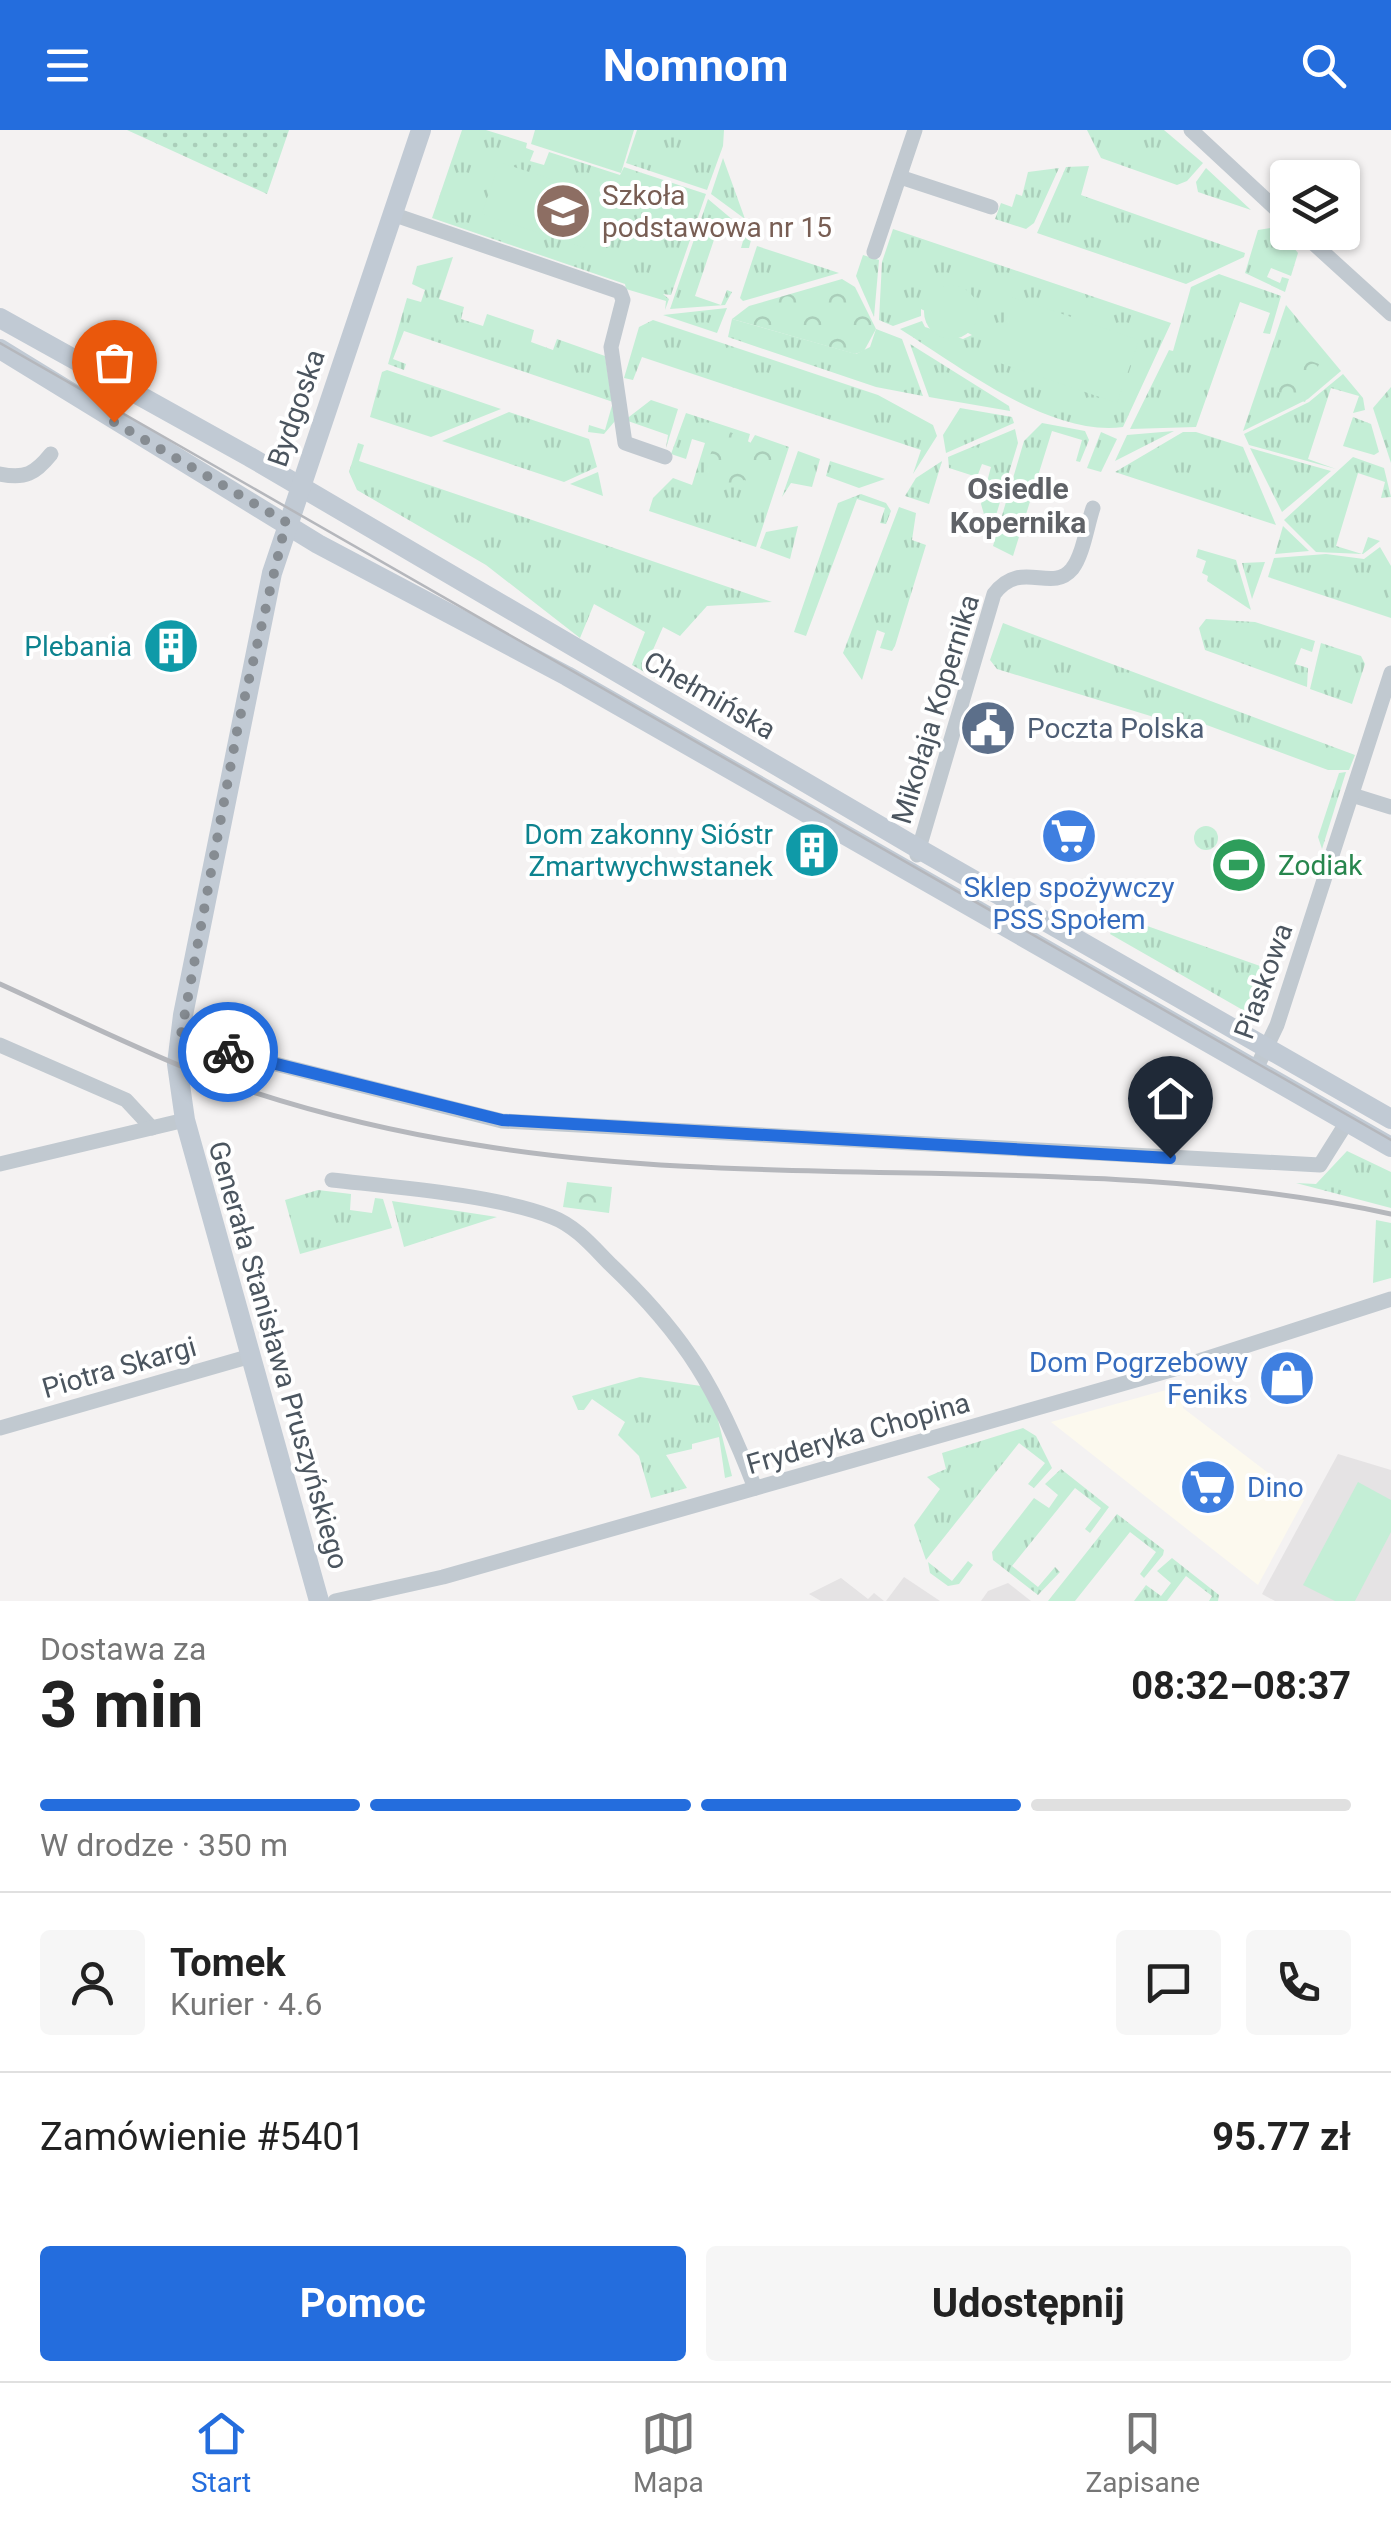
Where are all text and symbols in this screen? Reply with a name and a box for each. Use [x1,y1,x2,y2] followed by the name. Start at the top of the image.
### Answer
[40,38,95,93] icon: menu
[1296,38,1351,93] icon: search
[603,39,788,92] text: Nomnom
[1270,160,1360,250] map controls
[1270,160,1360,250] button: layers
[602,179,832,244] place label: Szkoła podstawowa nr 15
[533,181,593,241] school or university icon: Szkoła podstawowa nr 15
[72,320,157,423] pin
[87,335,142,390] icon: bag
[261,345,332,471] street label: Bydgoska
[950,471,1086,540] district label: Osiedle Kopernika
[885,591,986,828] street label: Mikołaja Kopernika
[141,616,201,676] building icon: Plebania
[24,630,132,663] place label: Plebania
[638,644,782,746] street label: Chełmińska
[958,698,1018,758] public building icon: Poczta Polska
[1027,712,1204,745] place label: Poczta Polska
[1039,806,1099,866] supermarket icon: Sklep spożywczy PSS Społem
[524,818,774,883] place label: Dom zakonny Sióstr Zmartwychwstanek
[782,820,842,880] building icon: Dom zakonny Sióstr Zmartwychwstanek
[1209,835,1269,895] sports icon: Zodiak
[1278,849,1363,882] place label: Zodiak
[963,871,1175,936] place label: Sklep spożywczy PSS Społem
[1227,919,1300,1043] street label: Piaskowa
[178,1002,278,1102] courier
[201,1025,256,1080] icon: bike
[1128,1056,1213,1159] pin
[1143,1071,1198,1126] icon: home
[202,1137,356,1573] street label: Generała Stanisława Pruszyńskiego
[38,1330,200,1405] street label: Piotra Skargi
[1029,1346,1248,1411] place label: Dom Pogrzebowy Feniks
[1257,1348,1317,1408] shop icon: Dom Pogrzebowy Feniks
[743,1386,974,1481] street label: Fryderyka Chopina
[1178,1457,1238,1517] supermarket icon: Dino
[1247,1471,1304,1504] place label: Dino
[40,1630,206,1668] text: Dostawa za
[1131,1664,1351,1708] text: 08:32–08:37
[40,1667,203,1743] text: 3 min
[40,1826,288,1864] text: W drodze · 350 m
[40,1930,145,2035] button: person
[1116,1930,1221,2035] button: chat
[1246,1930,1351,2035] button: phone
[170,1941,286,1985] text: Tomek
[170,1985,322,2023] text: Kurier · 4.6
[40,2115,365,2159] text: Zamówienie #5401
[1212,2115,1351,2159] text: 95.77 zł
[40,2246,686,2361] button: Pomoc
[706,2246,1351,2361] button: Udostępnij
[191,2406,251,2499] tab: Start
[633,2406,704,2499] tab: Mapa
[1086,2406,1200,2499] tab: Zapisane

